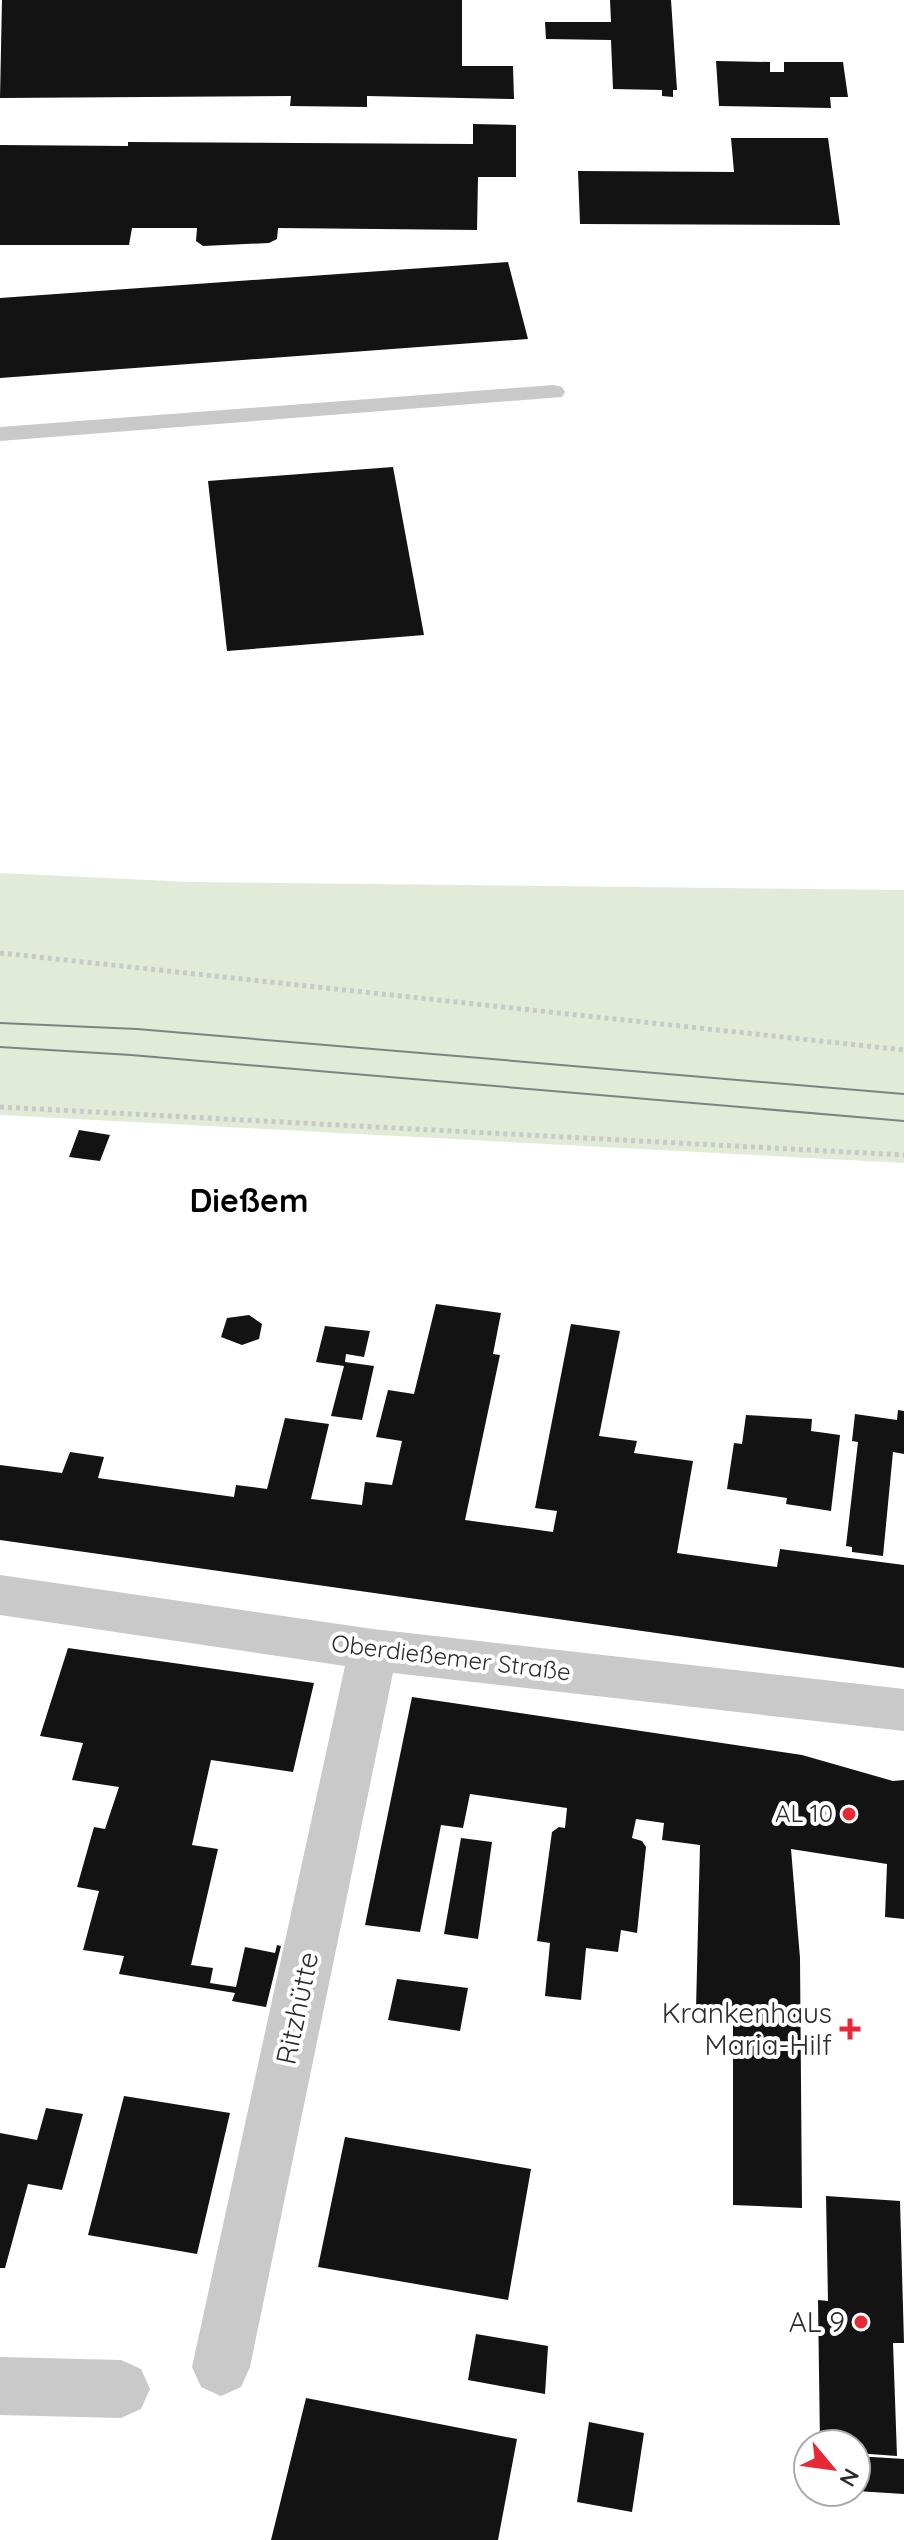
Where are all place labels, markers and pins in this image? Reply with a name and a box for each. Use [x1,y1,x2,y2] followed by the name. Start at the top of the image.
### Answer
[775,1798,833,1828] place label: AL 10
[840,1805,858,1823] marker: AL 10
[662,1995,832,2062] place label: Krankenhaus Maria-Hilf
[839,2018,861,2040] marker: Krankenhaus Maria-Hilf
[789,2304,845,2339] place label: AL 9
[852,2313,870,2331] marker: AL 9

